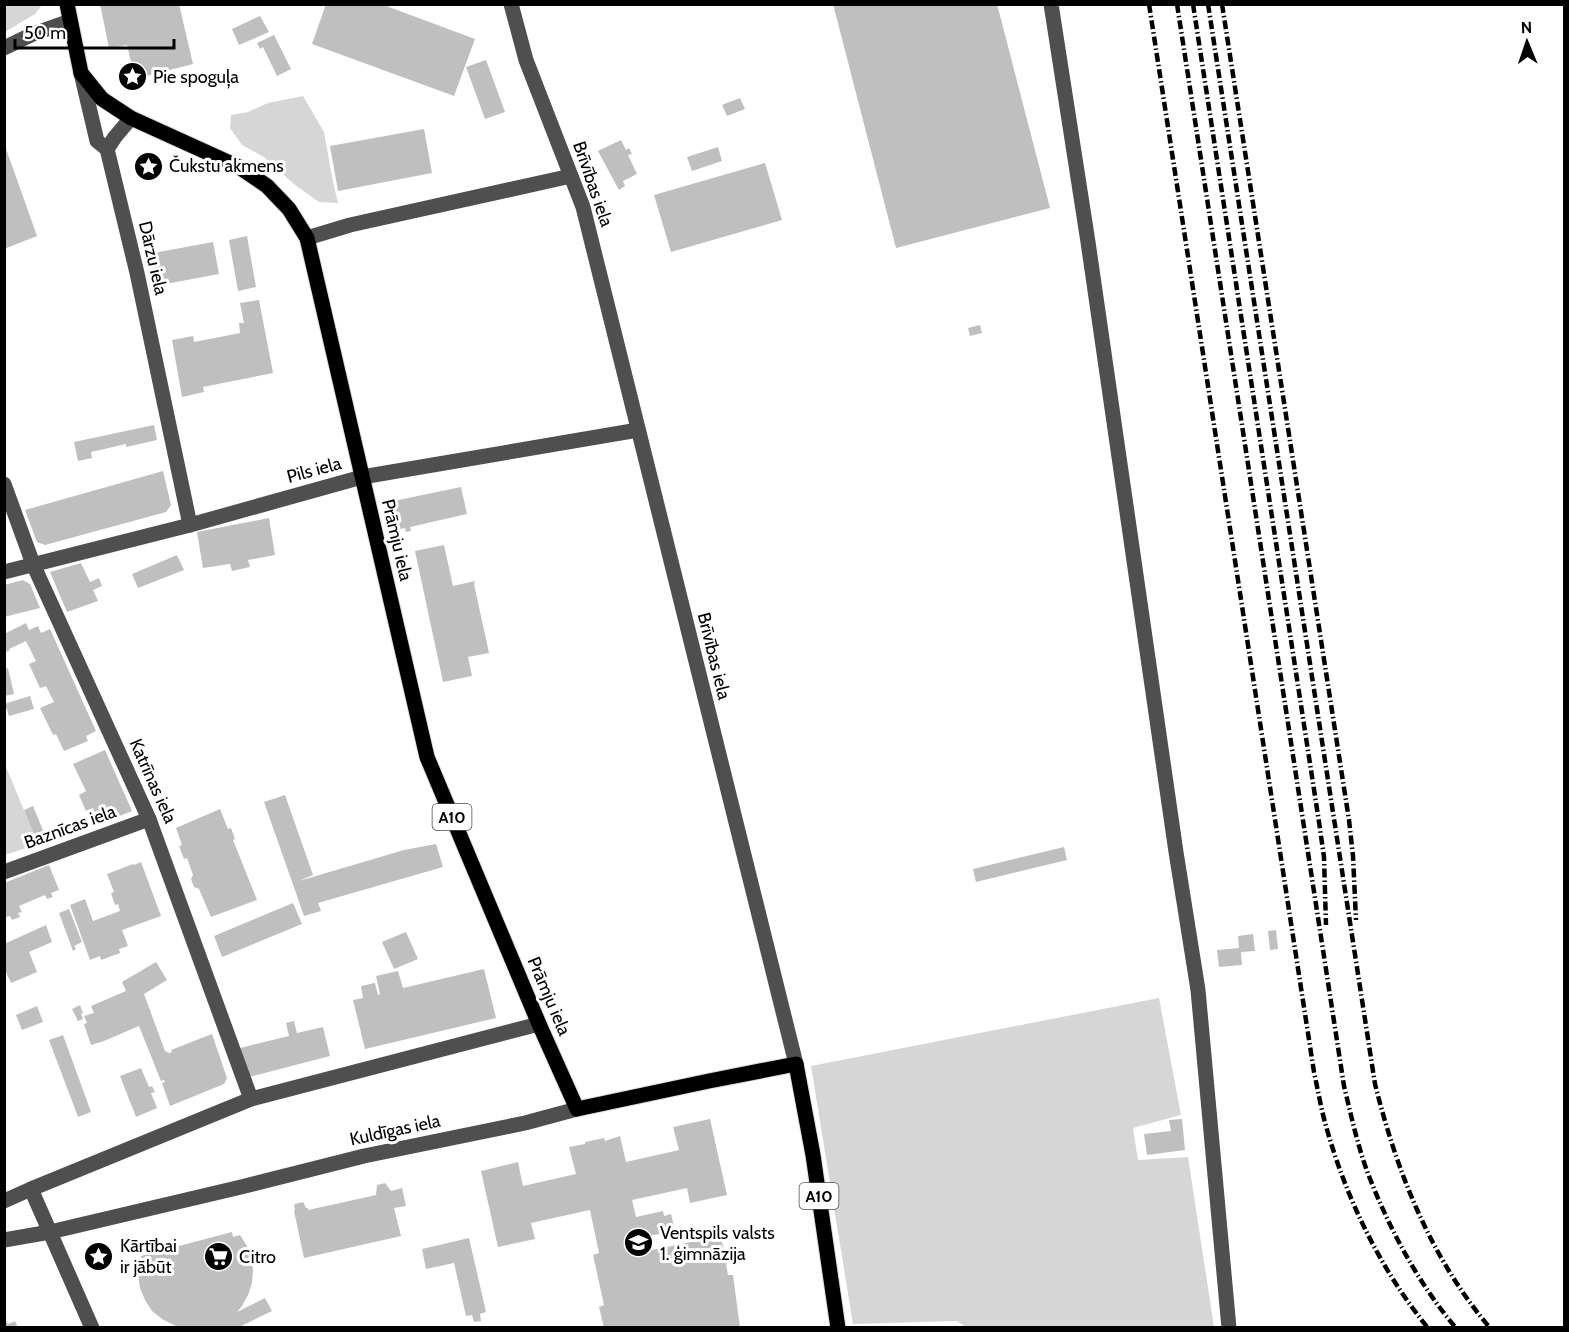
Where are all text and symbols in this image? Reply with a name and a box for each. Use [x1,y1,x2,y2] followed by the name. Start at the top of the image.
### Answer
[15,12,174,50] scale bar
[1497,12,1557,72] north arrow
[1521,18,1532,37] text: N
[24,22,66,44] text: 50 m
[116,61,148,93] place icon: Pie spoguļa
[153,66,239,89] place label: Pie spoguļa
[568,138,618,230] street label: Brīvības iela
[132,150,164,182] place icon: Čukstu akmens
[169,155,284,177] place label: Čukstu akmens
[134,219,172,298] street label: Dārzu iela
[284,452,344,488] street label: Pils iela
[377,497,417,583] street label: Prāmju iela
[693,610,736,702] street label: Brīvības iela
[125,735,182,827] street label: Katrīnas iela
[21,800,119,854] street label: Baznīcas iela
[432,804,472,830] road number: A10
[523,953,576,1039] street label: Prāmju iela
[348,1110,443,1150] street label: Kuldīgas iela
[800,1183,838,1209] road number: A10
[660,1222,775,1265] place label: Ventspils valsts 1. ģimnāzija
[623,1227,655,1259] school or university icon: Ventspils valsts 1. ģimnāzija
[120,1235,177,1278] place label: Kārtībai ir jābūt
[83,1240,115,1272] place icon: Kārtībai ir jābūt
[202,1241,234,1273] supermarket icon: Citro
[239,1246,276,1268] place label: Citro

